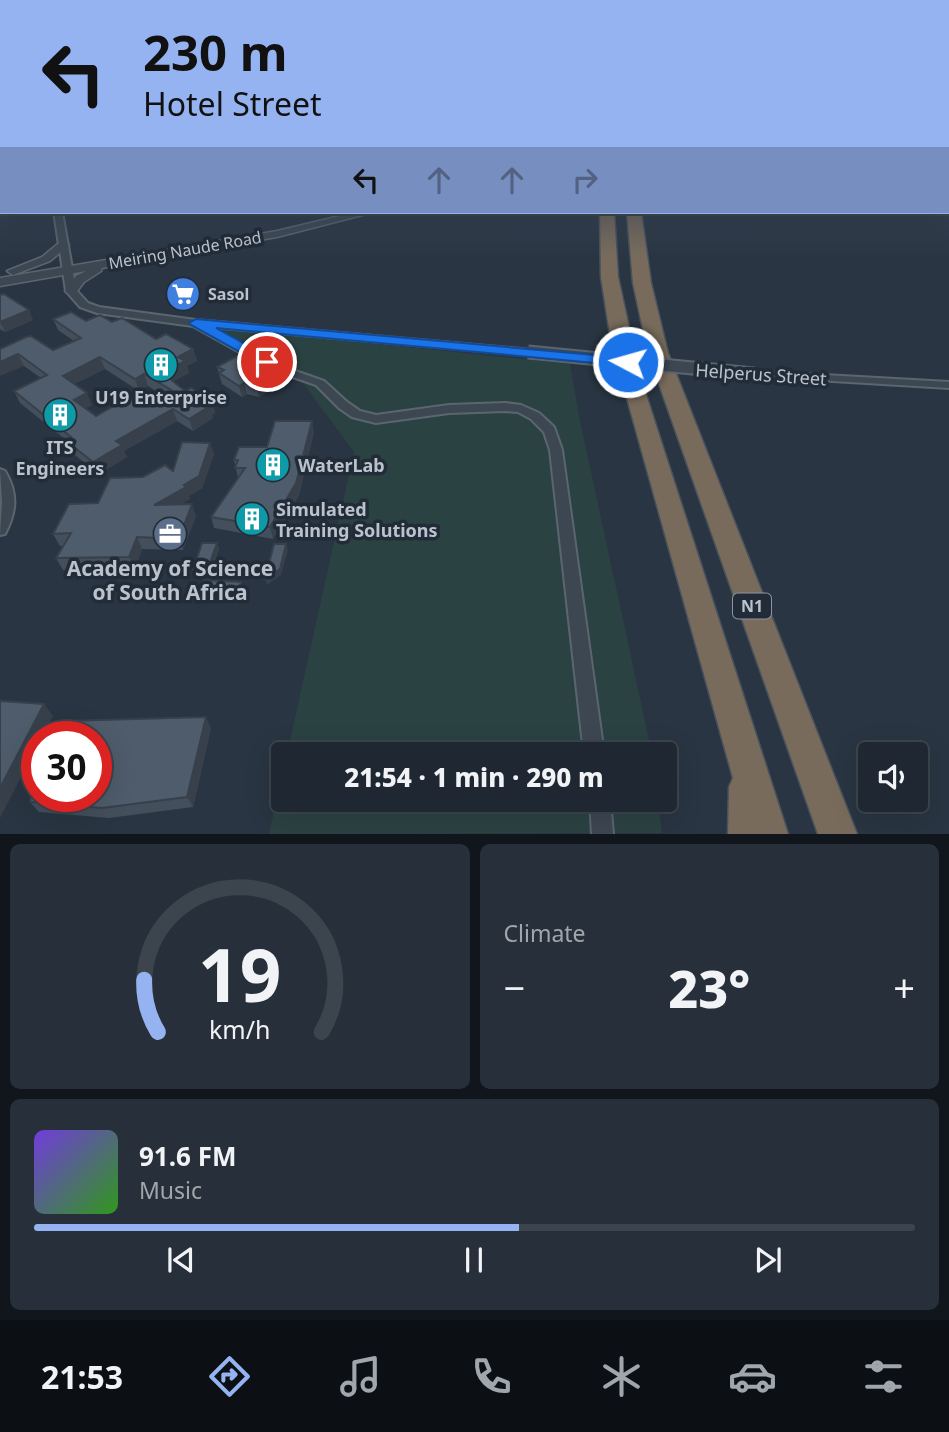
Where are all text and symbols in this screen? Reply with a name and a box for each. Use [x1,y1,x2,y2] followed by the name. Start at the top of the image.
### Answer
[143,19,288,85] text: 230 m
[28,28,119,119] icon: left
[143,82,322,125] text: Hotel Street
[347,161,385,199] icon: left
[420,161,458,199] icon: ahead
[493,161,531,199] icon: ahead
[566,161,604,199] icon: right
[107,226,263,274] street label: Meiring Naude Road
[164,275,202,313] supermarket icon: Sasol
[208,283,249,305] place label: Sasol
[591,325,665,399] position arrow
[237,332,297,392] pin
[248,343,286,381] icon: arrive
[142,346,180,384] building icon: U19 Enterprise
[695,357,828,391] street label: Helperus Street
[95,385,227,409] place label: U19 Enterprise
[41,396,79,434] building icon: ITS Engineers
[16,435,104,480] place label: ITS Engineers
[254,446,292,484] building icon: WaterLab
[298,453,385,477] place label: WaterLab
[276,497,438,542] place label: Simulated Training Solutions
[233,500,271,538] building icon: Simulated Training Solutions
[151,515,189,553] office icon: Academy of Science of South Africa
[67,554,273,606] place label: Academy of Science of South Africa
[733,594,771,618] road number: N1
[21,721,112,812] speed limit sign: 30
[858,742,928,812] map controls
[858,742,928,812] button: sound
[344,759,604,795] text: 21:54 · 1 min · 290 m
[504,917,586,949] text: Climate
[198,925,281,1024] text: 19
[668,952,750,1023] text: 23°
[504,961,525,1013] text: −
[893,961,915,1013] text: +
[209,1012,271,1046] text: km/h
[139,1138,236,1174] text: 91.6 FM
[139,1174,202,1206] text: Music
[162,1241,200,1279] icon: previous
[455,1241,493,1279] icon: pause
[749,1241,787,1279] icon: next
[205,1352,254,1401] icon: directions
[336,1352,385,1401] icon: music
[467,1352,516,1401] icon: phone
[597,1352,646,1401] icon: climate
[728,1352,777,1401] icon: car
[859,1352,908,1401] icon: filters
[41,1355,123,1398] text: 21:53

